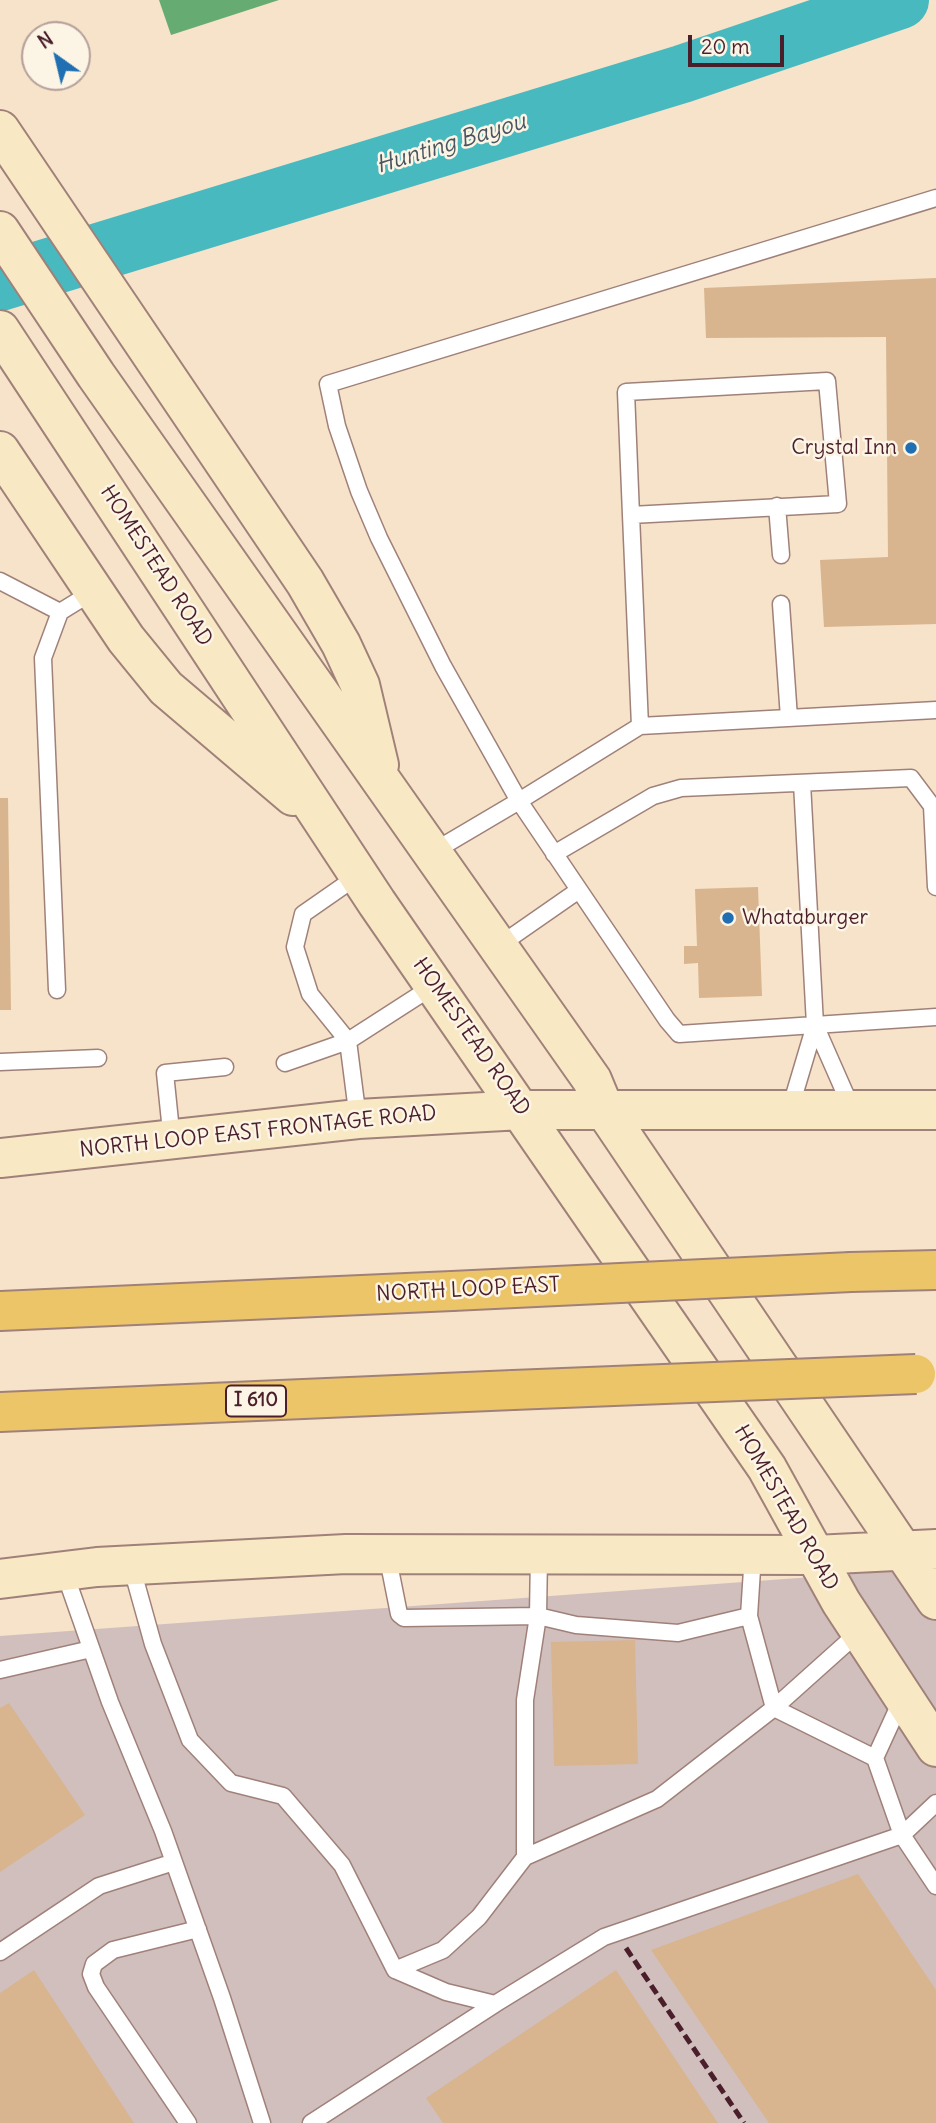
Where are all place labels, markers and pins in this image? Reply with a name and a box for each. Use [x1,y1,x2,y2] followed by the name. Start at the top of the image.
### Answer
[791,435,897,461] place label: Crystal Inn
[903,440,919,456] marker: Crystal Inn
[742,905,868,931] place label: Whataburger
[720,910,736,926] marker: Whataburger

